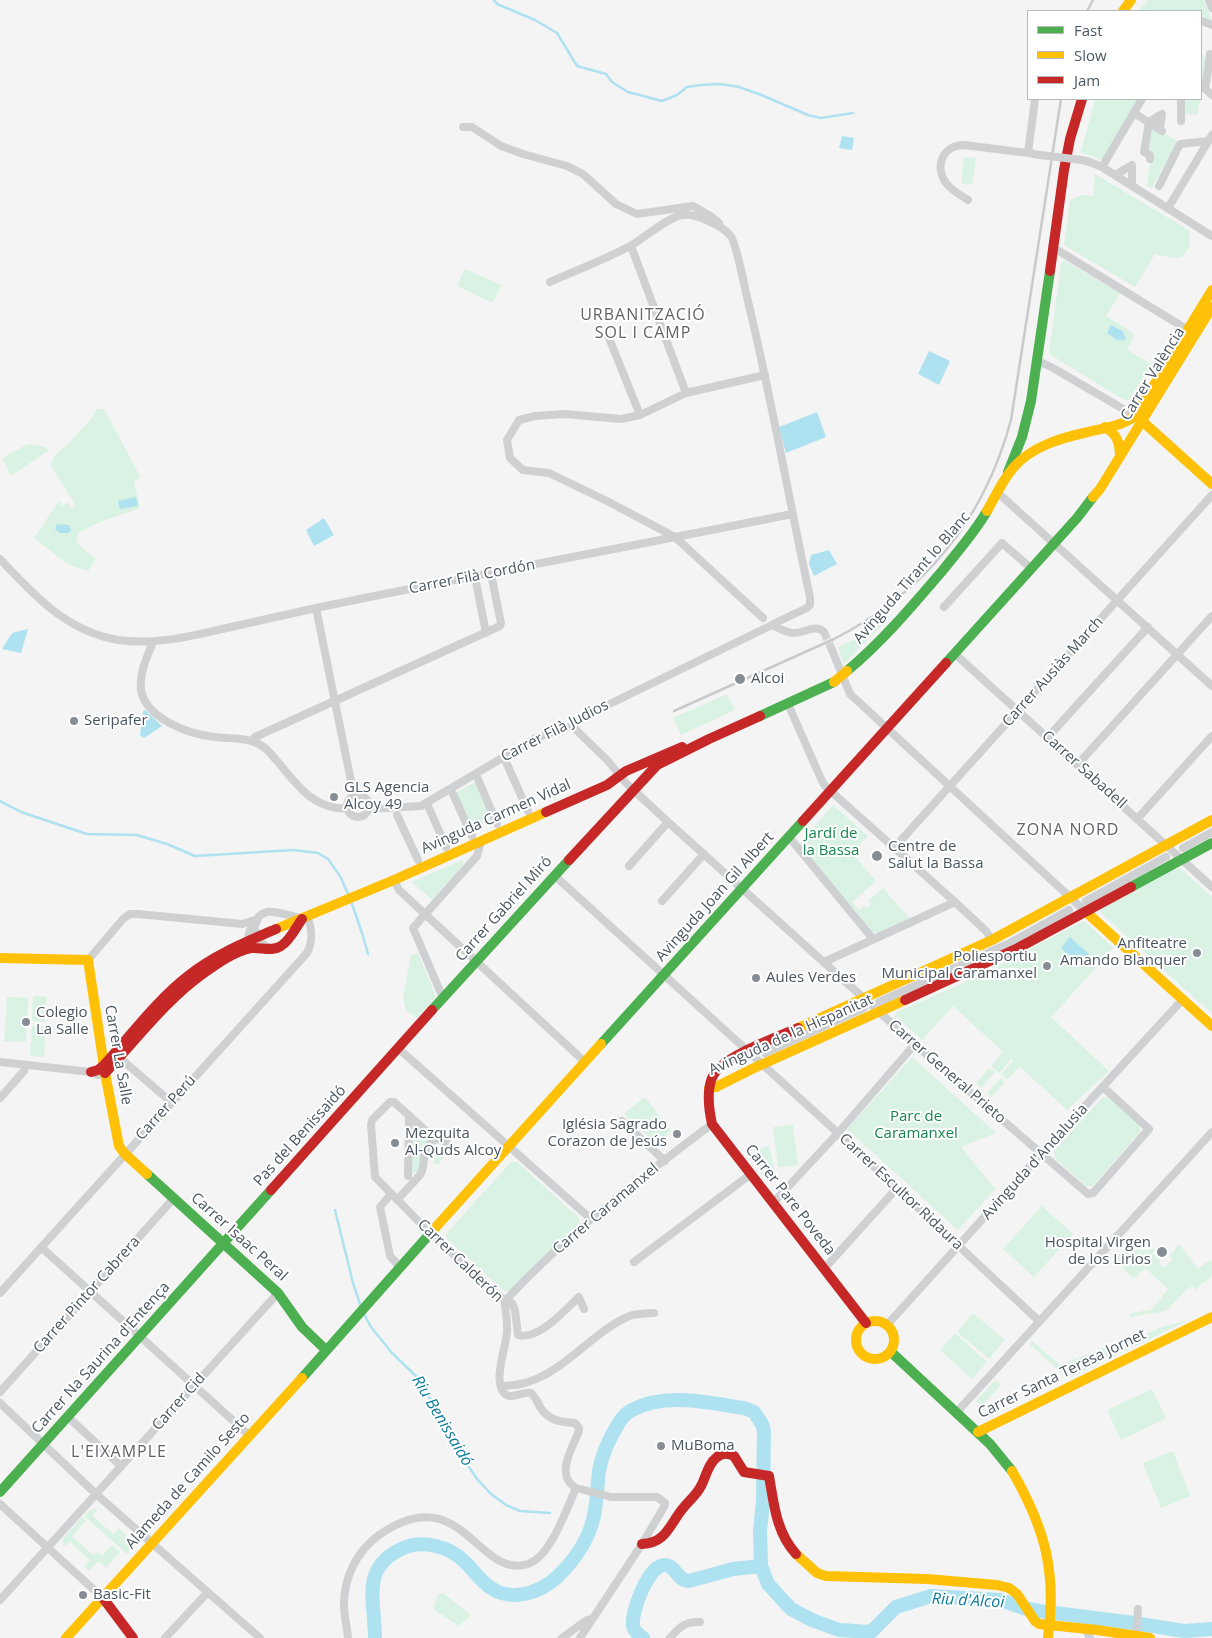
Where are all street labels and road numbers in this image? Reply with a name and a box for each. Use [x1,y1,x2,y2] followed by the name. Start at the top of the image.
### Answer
[1117,324,1189,424] street label: Carrer València
[850,508,974,648] street label: Avinguda Tirant lo Blanc
[407,556,537,598] street label: Carrer Filà Cordón
[999,613,1107,731] street label: Carrer Ausiàs March
[498,696,612,766] street label: Carrer Filà Judios
[1038,727,1130,813] street label: Carrer Sabadell
[418,776,574,858] street label: Avinguda Carmen Vidal
[652,829,778,965] street label: Avinguda Joan Gil Albert
[452,853,556,965] street label: Carrer Gabriel Miró
[706,991,876,1079] street label: Avinguda de la Hispanitat
[100,1004,136,1106] street label: Carrer La Salle
[885,1016,1009,1128] street label: Carrer General Prieto
[132,1072,200,1144] street label: Carrer Perú
[250,1082,350,1190] street label: Pas del Benissaidó
[978,1100,1092,1224] street label: Avinguda d'Andalusia
[835,1130,967,1254] street label: Carrer Escultor Ridaura
[741,1141,839,1259] street label: Carrer Pare Poveda
[550,1160,662,1258] street label: Carrer Caramanxel
[187,1189,291,1285] street label: Carrer Isaac Peral
[413,1216,507,1306] street label: Carrer Calderón
[30,1233,144,1357] street label: Carrer Pintor Cabrera
[28,1279,174,1437] street label: Carrer Na Saurina d'Entença
[975,1325,1149,1423] street label: Carrer Santa Teresa Jornet
[149,1370,209,1434] street label: Carrer Cid
[122,1409,254,1553] street label: Alameda de Camilo Sesto

